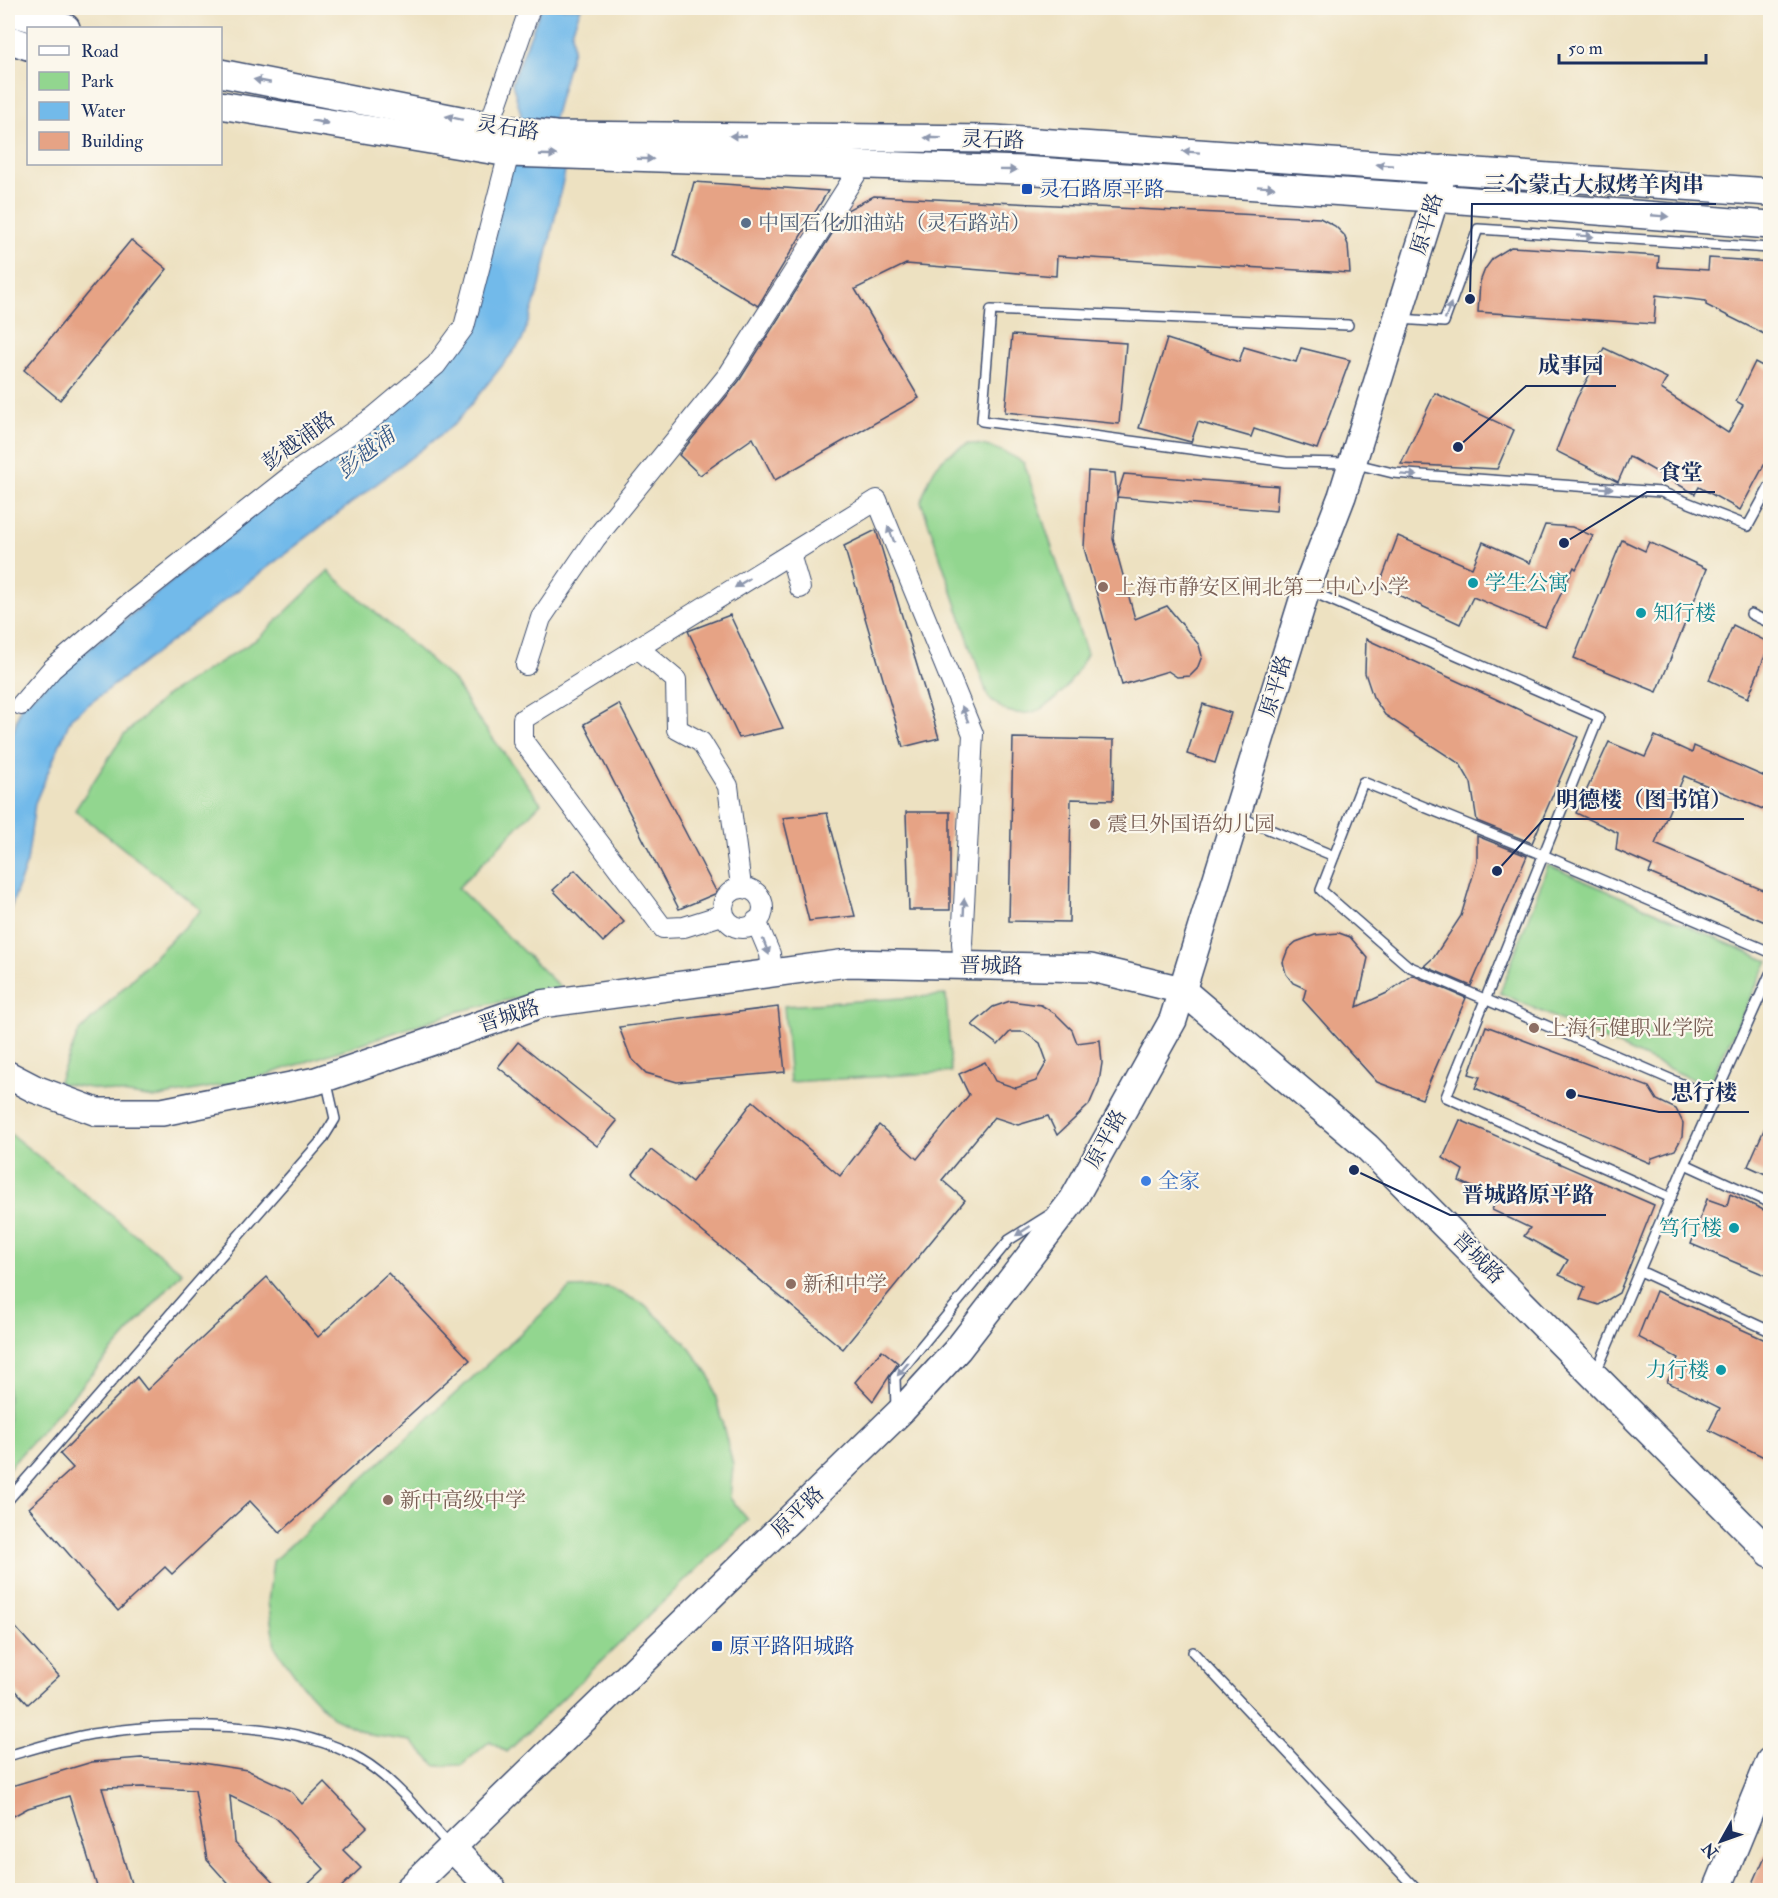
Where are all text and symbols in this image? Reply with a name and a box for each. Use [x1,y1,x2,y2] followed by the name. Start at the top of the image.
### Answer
[27,27,222,165] legend
[1559,27,1706,65] scale bar
[1568,37,1603,60] text: 50 m
[81,40,119,63] text: Road
[81,70,114,93] text: Park
[253,76,272,85] one-way arrow
[80,100,125,123] text: Water
[475,110,541,146] street label: 灵石路
[444,113,463,122] one-way arrow
[310,118,329,127] one-way arrow
[961,125,1025,155] street label: 灵石路
[81,130,144,153] text: Building
[729,132,748,141] one-way arrow
[924,133,943,143] one-way arrow
[1181,147,1200,157] one-way arrow
[538,151,557,160] one-way arrow
[636,154,655,164] one-way arrow
[1376,161,1395,170] one-way arrow
[1472,164,1716,204] callout: 三个蒙古大叔烤羊肉串
[999,165,1018,175] one-way arrow
[1484,171,1704,199] text: 三个蒙古大叔烤羊肉串
[1039,176,1165,203] place label: 灵石路原平路
[1020,182,1034,196] marker: 灵石路原平路
[1256,182,1275,192] one-way arrow
[1405,190,1449,258] street label: 原平路
[758,210,1031,237] place label: 中国石化加油站（灵石路站）
[1651,211,1670,221] one-way arrow
[739,216,753,230] marker: 中国石化加油站（灵石路站）
[1575,231,1594,240] one-way arrow
[1443,302,1453,320] one-way arrow
[1526,346,1616,386] callout: 成事园
[1538,352,1604,380] text: 成事园
[257,405,341,477] street label: 彭越浦路
[331,420,403,484] water label: 彭越浦
[1647,452,1715,492] callout: 食堂
[1659,459,1703,487] text: 食堂
[1400,470,1419,479] one-way arrow
[1594,483,1613,492] one-way arrow
[886,524,896,542] one-way arrow
[1485,570,1569,597] place label: 学生公寓
[1115,574,1409,601] place label: 上海市静安区闸北第二中心小学
[1466,576,1480,590] marker: 学生公寓
[734,578,750,589] one-way arrow
[1096,580,1110,594] marker: 上海市静安区闸北第二中心小学
[1653,600,1716,627] place label: 知行楼
[1634,606,1648,620] marker: 知行楼
[1254,652,1298,720] street label: 原平路
[960,705,969,723] one-way arrow
[1544,779,1744,819] callout: 明德楼（图书馆）
[1556,786,1732,814] text: 明德楼（图书馆）
[1107,811,1275,838] place label: 震旦外国语幼儿园
[1088,817,1102,831] marker: 震旦外国语幼儿园
[959,898,968,917] one-way arrow
[761,938,771,956] one-way arrow
[959,952,1023,980] street label: 晋城路
[475,993,543,1039] street label: 晋城路
[1546,1015,1714,1042] place label: 上海行健职业学院
[1527,1021,1541,1035] marker: 上海行健职业学院
[1659,1072,1749,1112] callout: 思行楼
[1671,1079,1737,1107] text: 思行楼
[1079,1105,1133,1173] street label: 原平路
[1158,1168,1200,1195] place label: 全家
[1139,1174,1153,1188] marker: 全家
[1450,1175,1606,1215] callout: 晋城路原平路
[1462,1181,1594,1209] text: 晋城路原平路
[1659,1215,1722,1242] place label: 笃行楼
[1727,1221,1741,1235] marker: 笃行楼
[1015,1226,1031,1237] one-way arrow
[1446,1226,1510,1290] street label: 晋城路
[803,1271,887,1298] place label: 新和中学
[784,1277,798,1291] marker: 新和中学
[1646,1357,1709,1384] place label: 力行楼
[897,1361,910,1376] one-way arrow
[1714,1363,1728,1377] marker: 力行楼
[766,1480,830,1544] street label: 原平路
[400,1487,526,1514] place label: 新中高级中学
[381,1493,395,1507] marker: 新中高级中学
[729,1633,855,1660] place label: 原平路阳城路
[710,1639,724,1653] marker: 原平路阳城路
[1691,1811,1751,1871] north arrow
[1698,1838,1723,1863] text: N

